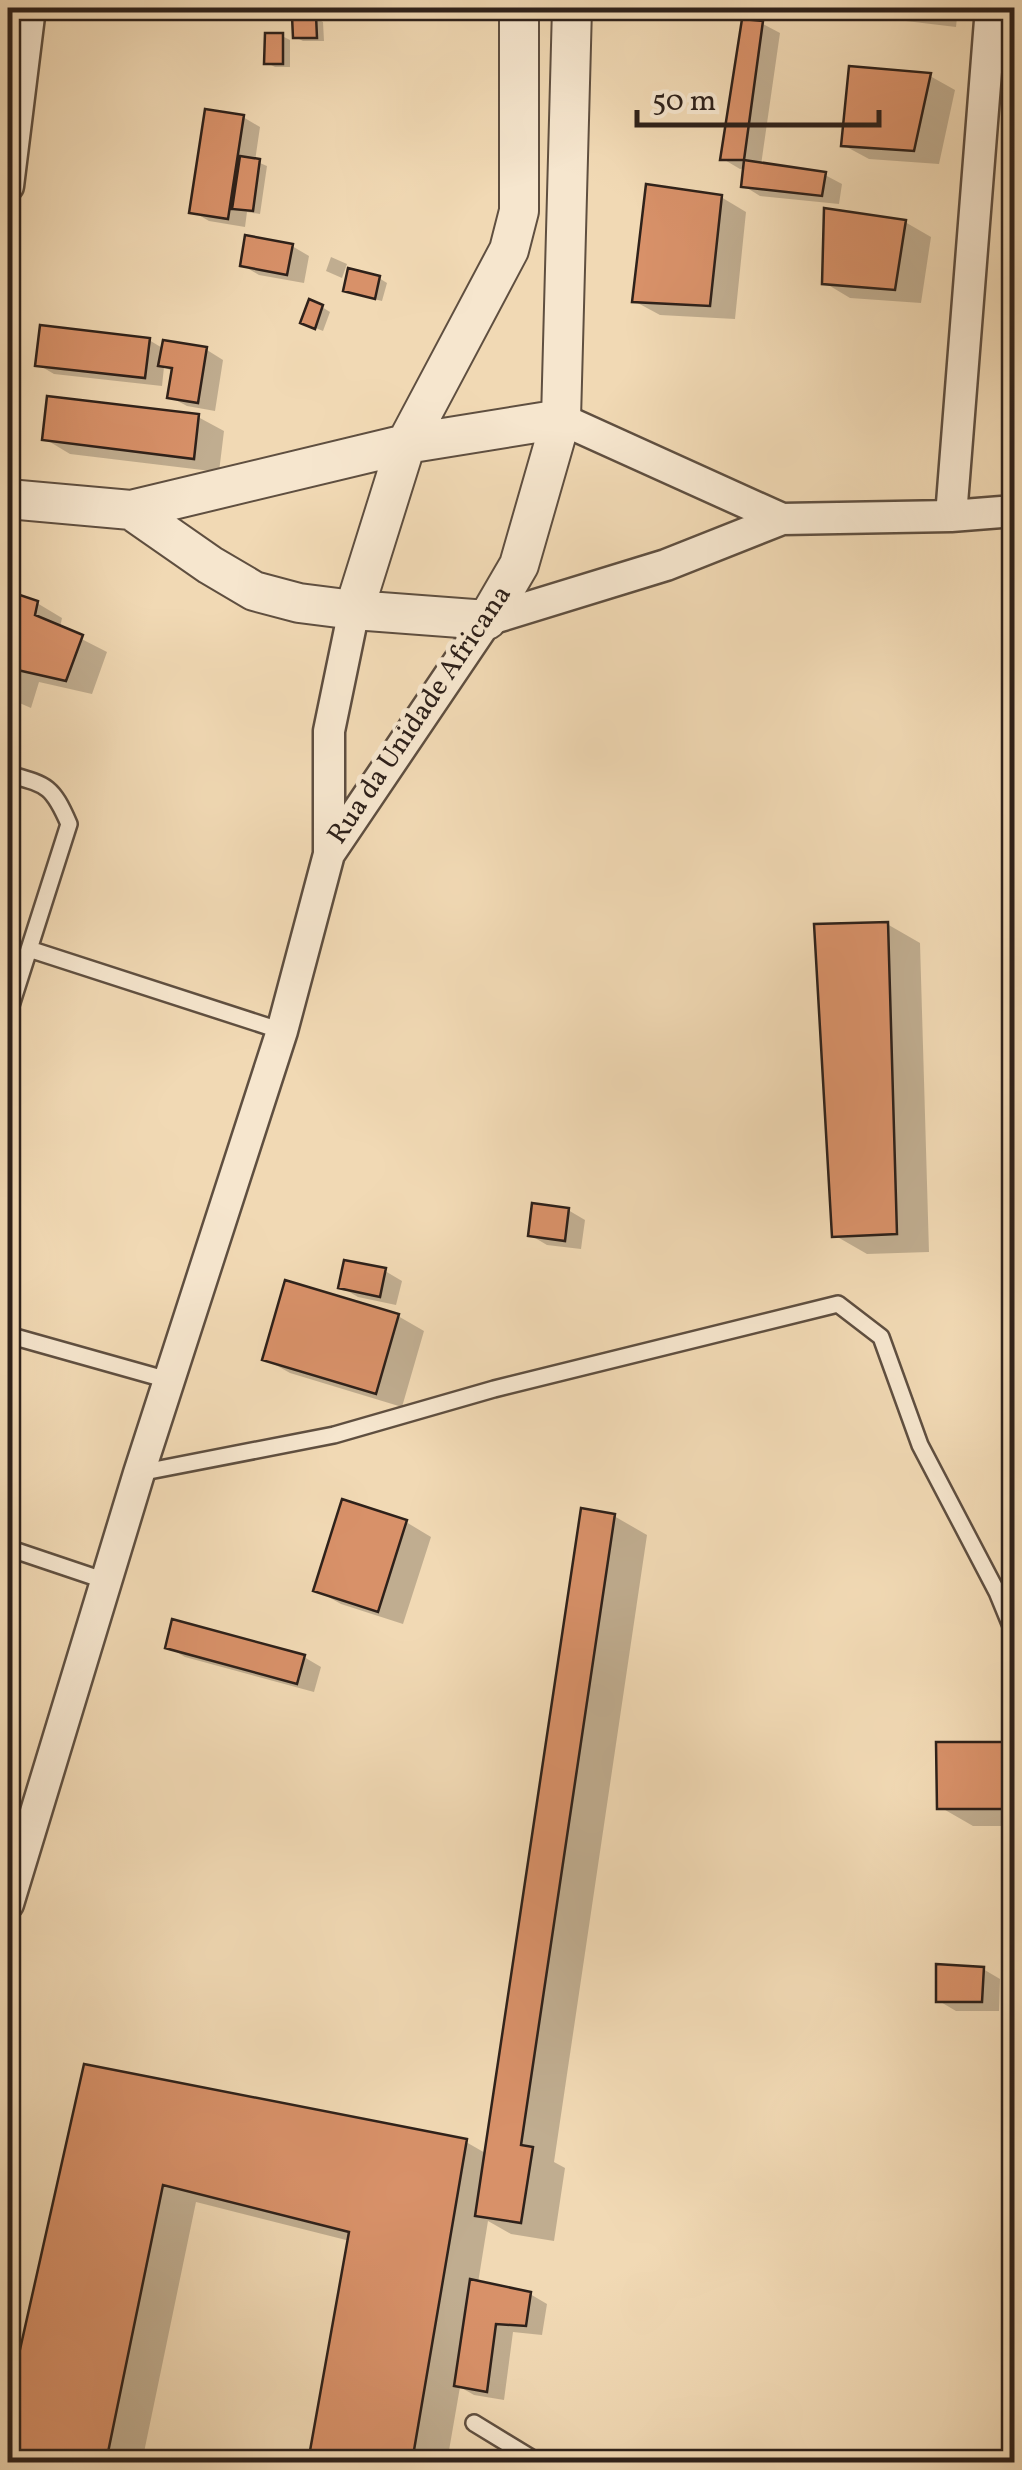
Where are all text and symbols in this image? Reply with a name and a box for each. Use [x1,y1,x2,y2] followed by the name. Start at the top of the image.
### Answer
[637,65,880,127] scale bar
[652,81,716,123] text: 50 m
[319,578,521,852] street label: Rua da Unidade Africana

